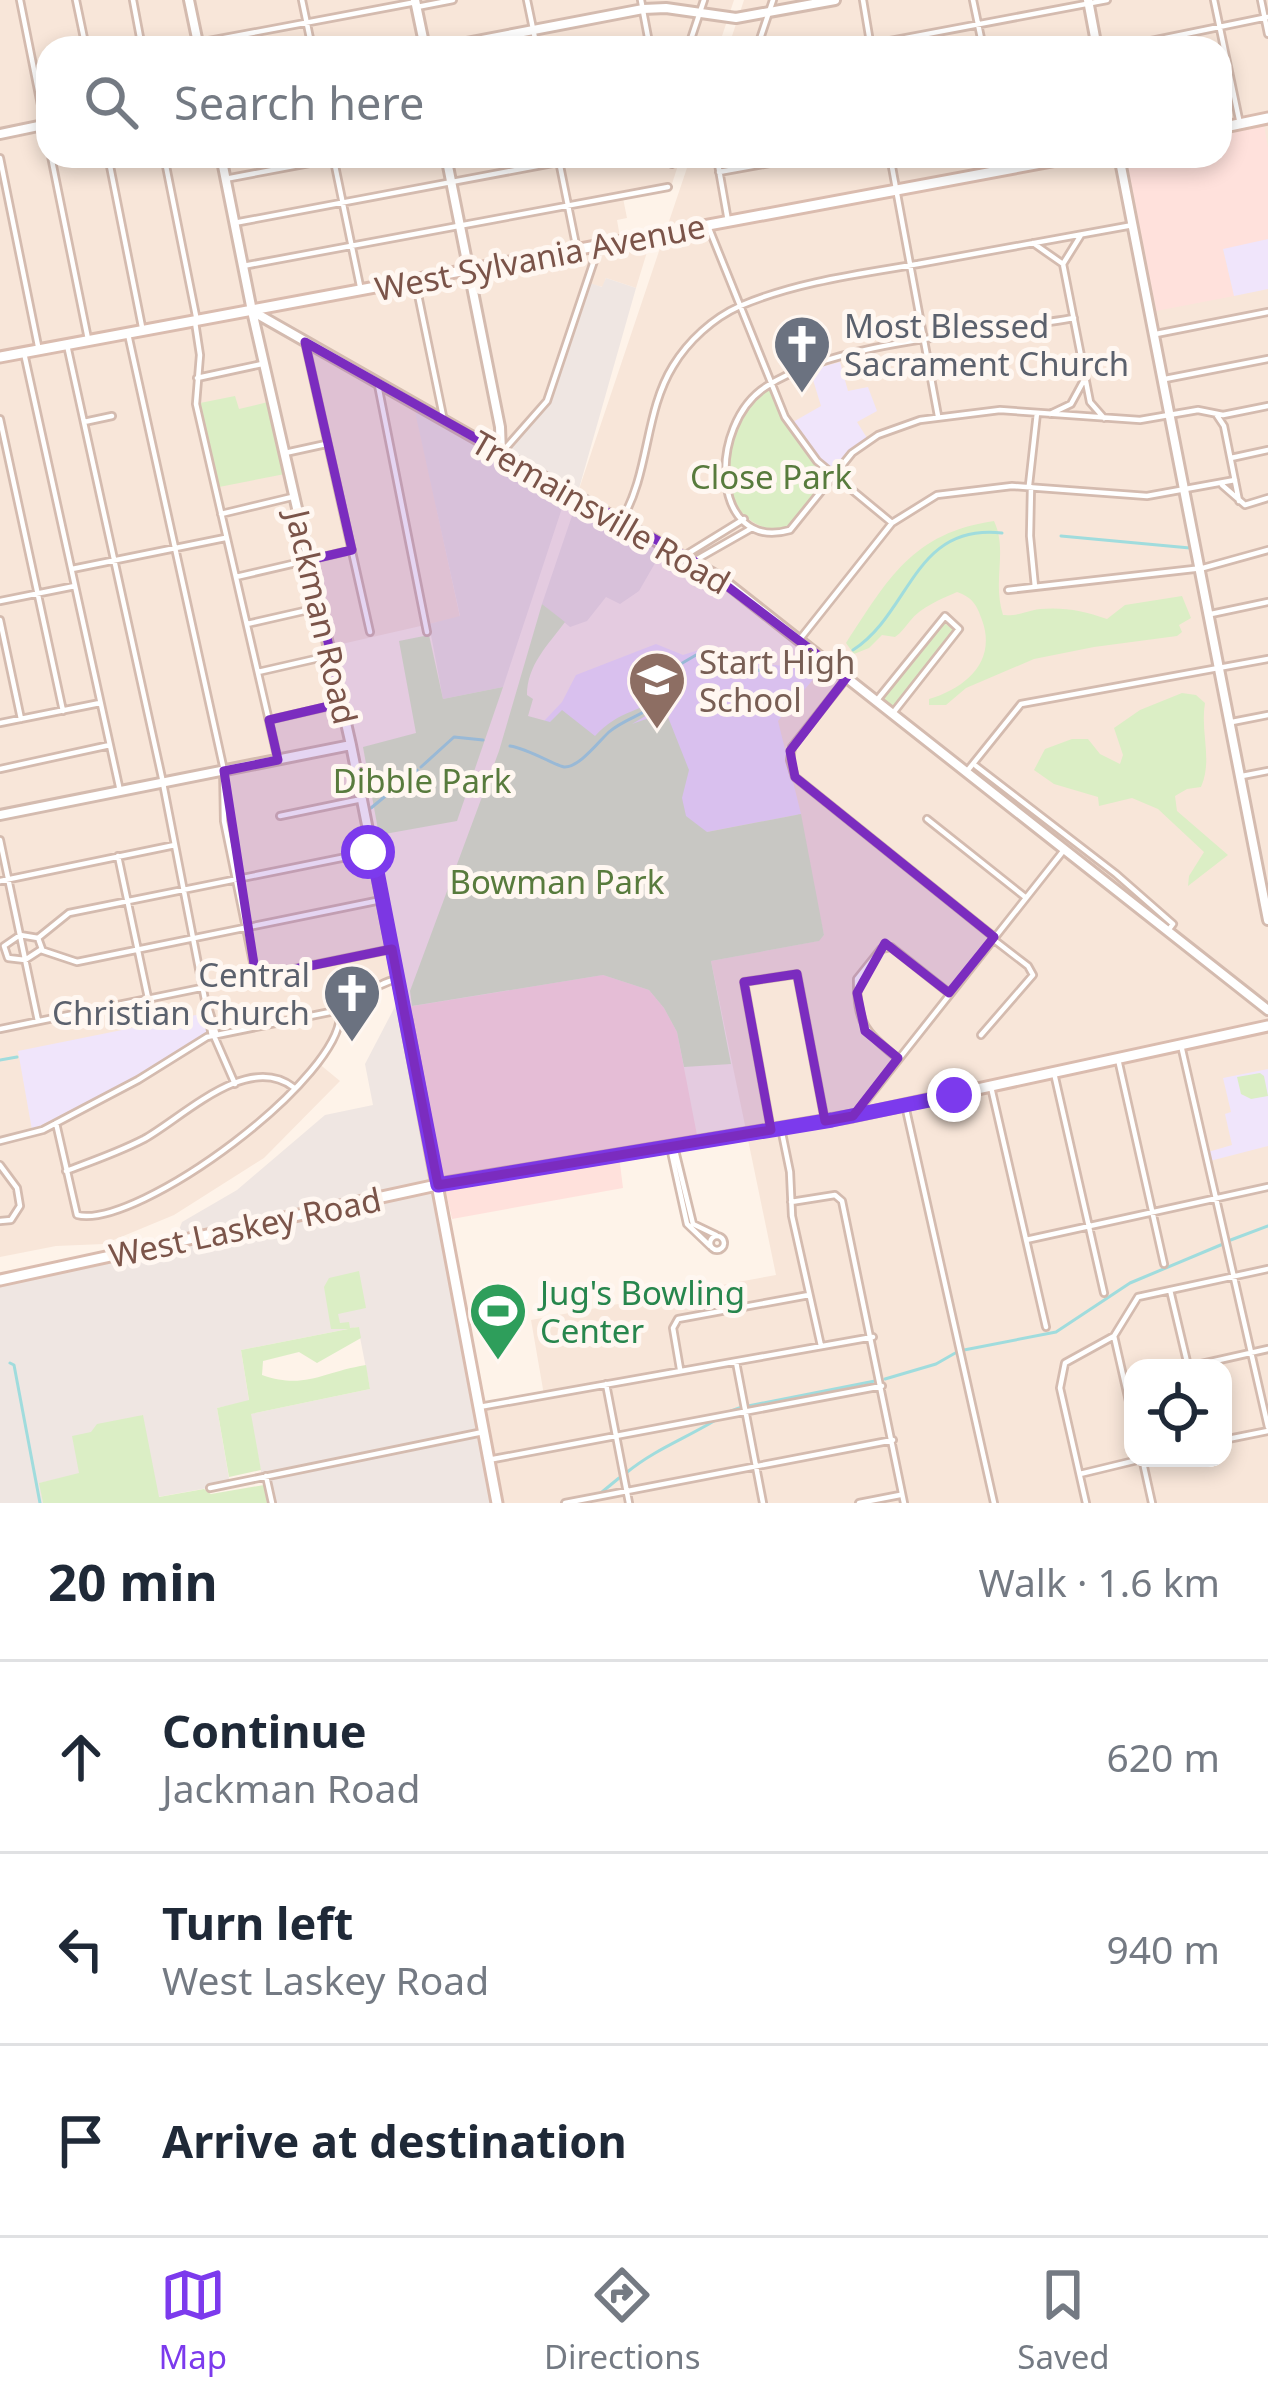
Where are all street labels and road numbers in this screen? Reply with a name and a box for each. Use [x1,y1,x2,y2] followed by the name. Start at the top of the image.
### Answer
[371,203,709,311] street label: West Sylvania Avenue
[464,420,738,604] street label: Tremainsville Road
[275,503,369,729] street label: Jackman Road
[105,1176,385,1278] street label: West Laskey Road

